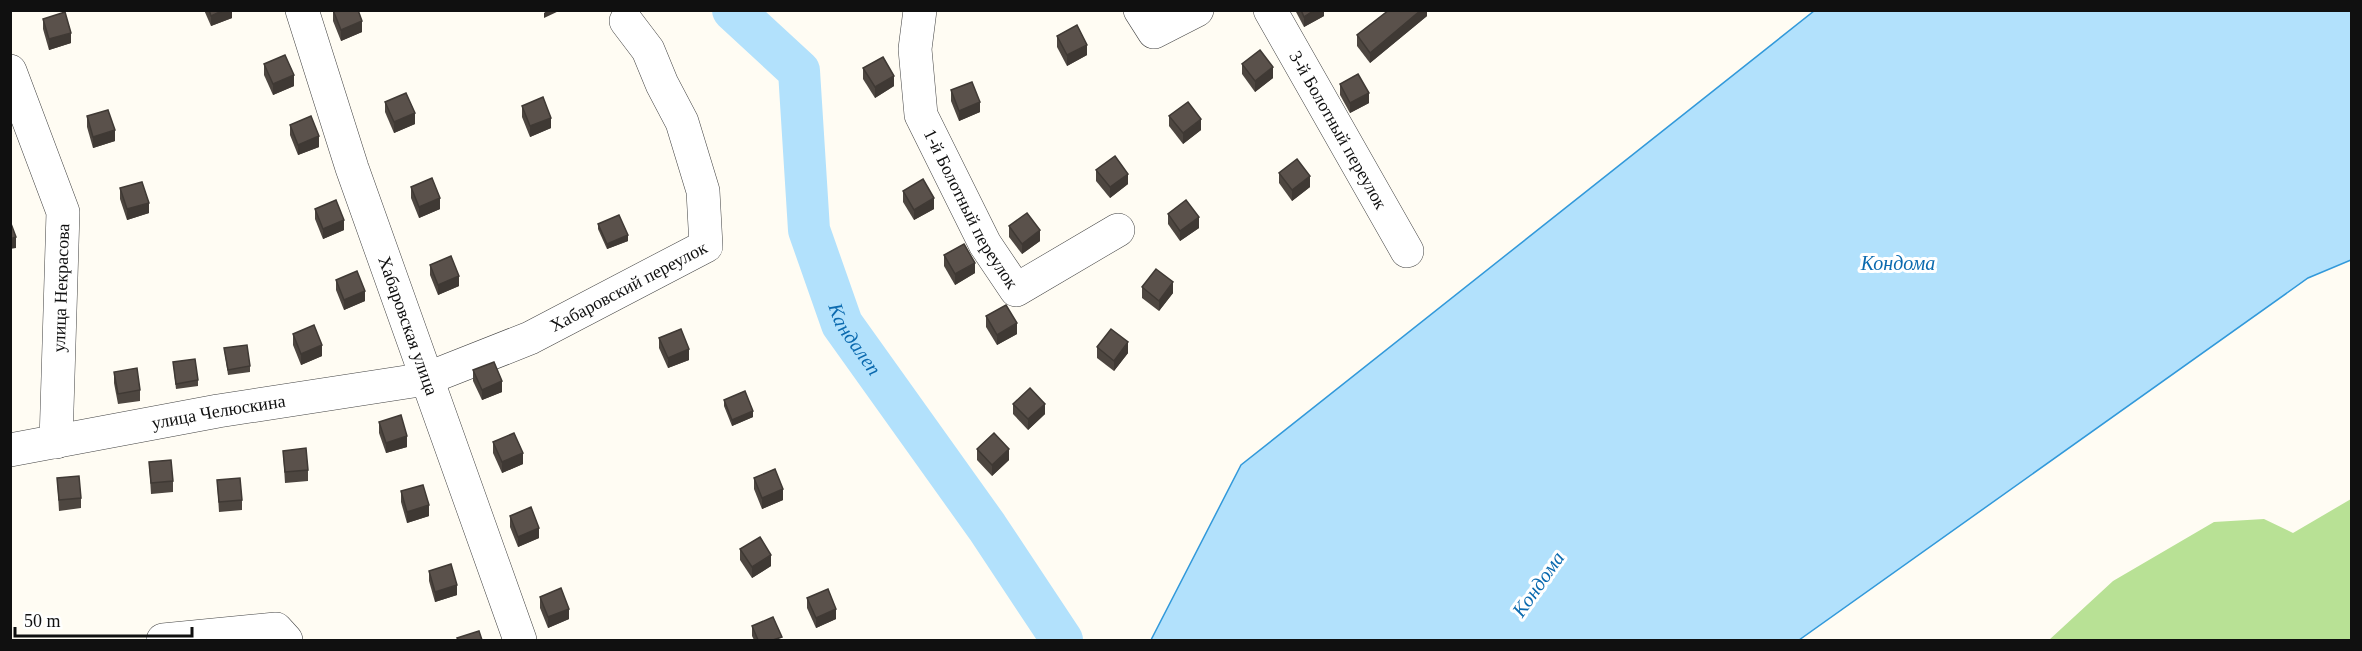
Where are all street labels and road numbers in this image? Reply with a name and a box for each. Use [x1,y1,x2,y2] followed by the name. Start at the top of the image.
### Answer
[1285,47,1391,213] street label: 3-й Болотный переулок
[920,126,1022,293] street label: 1-й Болотный переулок
[49,223,73,353] street label: улица Некрасова
[547,237,711,336] street label: Хабаровский переулок
[374,253,442,398] street label: Хабаровская улица
[150,391,287,433] street label: улица Челюскина

